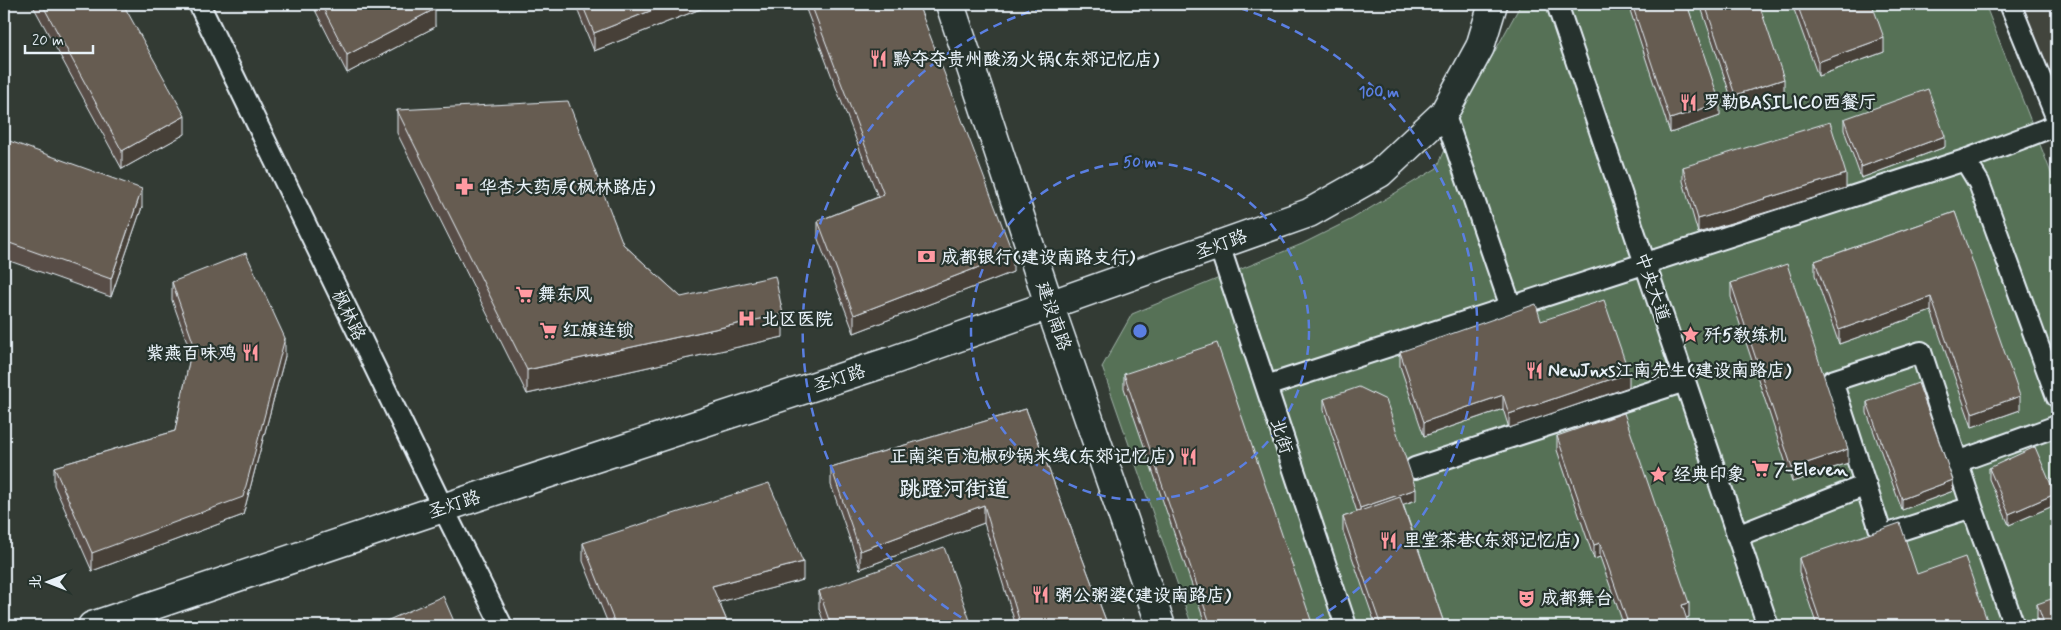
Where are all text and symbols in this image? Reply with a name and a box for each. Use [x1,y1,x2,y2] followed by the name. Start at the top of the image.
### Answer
[25,22,92,54] scale bar
[32,31,64,51] text: 20 m
[893,48,1160,72] place label: 黔夺夺贵州酸汤火锅(东郊记忆店)
[869,49,889,69] restaurant icon: 黔夺夺贵州酸汤火锅(东郊记忆店)
[1359,83,1399,103] text: 100 m
[1703,91,1877,115] place label: 罗勒BASILICO西餐厅
[1679,92,1699,112] restaurant icon: 罗勒BASILICO西餐厅
[1123,153,1157,173] text: 50 m
[479,176,656,200] place label: 华杏大药房(枫林路店)
[455,177,475,197] pharmacy icon: 华杏大药房(枫林路店)
[1192,224,1251,265] street label: 圣灯路
[941,246,1136,270] place label: 成都银行(建设南路支行)
[917,247,937,267] bank icon: 成都银行(建设南路支行)
[1629,249,1675,325] street label: 中央大道
[1030,278,1076,354] street label: 建设南路
[538,283,592,307] place label: 舞东风
[514,284,534,304] supermarket icon: 舞东风
[325,286,371,345] street label: 枫林路
[761,308,833,332] place label: 北区医院
[737,309,757,329] hospital icon: 北区医院
[562,319,634,343] place label: 红旗连锁
[538,320,558,340] supermarket icon: 红旗连锁
[1131,322,1149,340] centre of rings
[1704,324,1787,348] place label: 歼5教练机
[1680,325,1700,345] place icon: 歼5教练机
[146,342,236,366] place label: 紫燕百味鸡
[240,343,260,363] restaurant icon: 紫燕百味鸡
[810,359,869,399] street label: 圣灯路
[1548,359,1792,383] place label: NewJnxs江南先生(建设南路店)
[1524,360,1544,380] restaurant icon: NewJnxs江南先生(建设南路店)
[1264,415,1298,457] street label: 北街
[890,445,1175,469] place label: 正南柒百泡椒砂锅米线(东郊记忆店)
[1178,446,1198,466] restaurant icon: 正南柒百泡椒砂锅米线(东郊记忆店)
[1774,458,1849,482] place label: 7-Eleven
[1750,459,1770,479] supermarket icon: 7-Eleven
[1673,463,1745,487] place label: 经典印象
[1649,464,1669,484] place icon: 经典印象
[899,476,1009,504] district label: 跳蹬河街道
[425,485,484,525] street label: 圣灯路
[1403,529,1580,553] place label: 里堂茶巷(东郊记忆店)
[1379,530,1399,550] restaurant icon: 里堂茶巷(东郊记忆店)
[22,558,72,608] north arrow
[27,575,45,589] text: 北
[1055,584,1232,608] place label: 粥公粥婆(建设南路店)
[1031,585,1051,605] restaurant icon: 粥公粥婆(建设南路店)
[1541,587,1613,611] place label: 成都舞台
[1517,588,1537,608] theatre icon: 成都舞台

